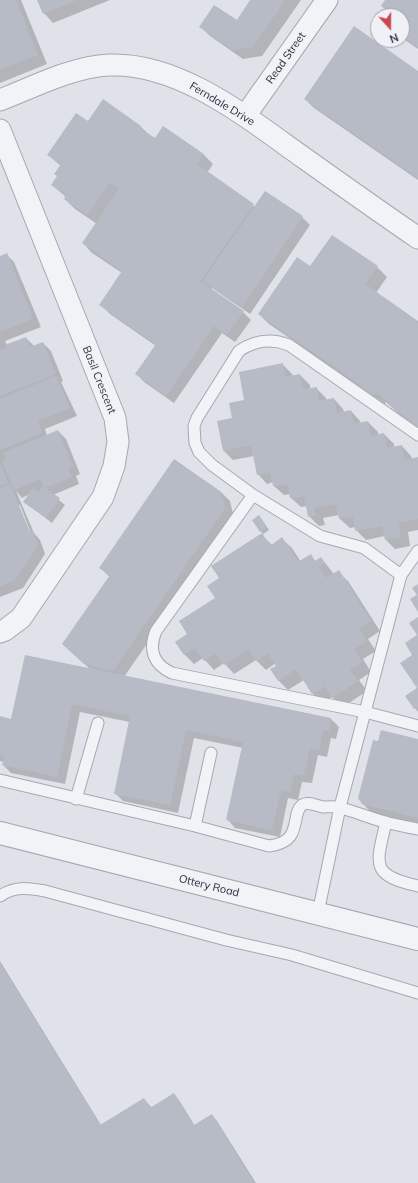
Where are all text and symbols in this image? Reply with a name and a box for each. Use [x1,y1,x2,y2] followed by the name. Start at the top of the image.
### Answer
[370,8,410,48] north arrow
[263,30,309,86] street label: Read Street
[388,30,400,46] text: N
[187,79,257,129] street label: Ferndale Drive
[79,344,119,416] street label: Basil Crescent
[177,872,241,900] street label: Ottery Road

